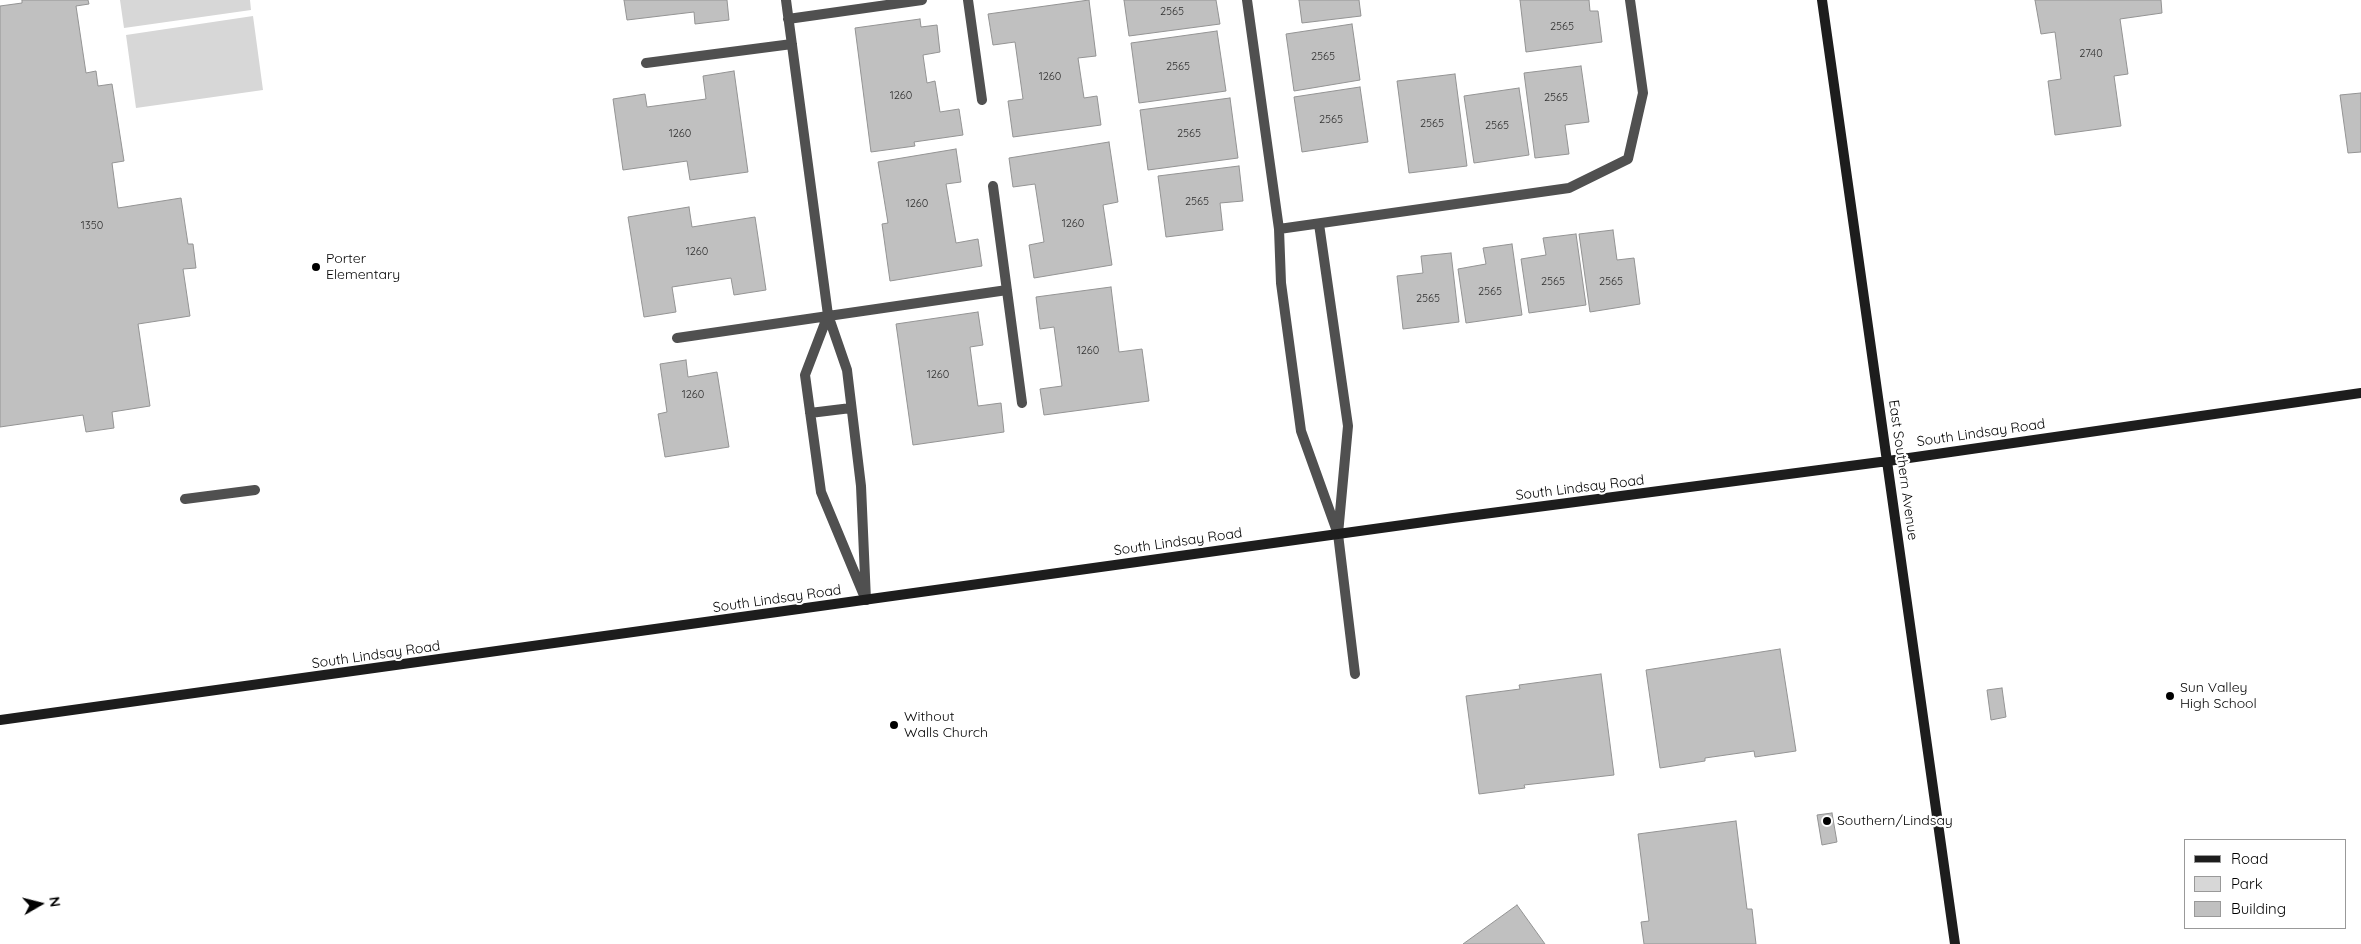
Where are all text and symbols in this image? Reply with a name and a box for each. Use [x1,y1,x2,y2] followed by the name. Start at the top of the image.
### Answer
[1160,5,1184,19] house number: 2565
[1550,20,1574,34] house number: 2565
[2079,47,2103,61] house number: 2740
[1311,50,1335,64] house number: 2565
[1166,60,1190,74] house number: 2565
[1039,70,1061,84] house number: 1260
[890,89,912,103] house number: 1260
[1544,91,1568,105] house number: 2565
[1319,113,1343,127] house number: 2565
[1420,117,1444,131] house number: 2565
[1485,119,1509,133] house number: 2565
[669,127,691,141] house number: 1260
[1177,127,1201,141] house number: 2565
[1185,195,1209,209] house number: 2565
[906,197,928,211] house number: 1260
[1062,217,1084,231] house number: 1260
[81,219,103,233] house number: 1350
[686,245,708,259] house number: 1260
[326,251,400,284] place label: Porter Elementary
[310,261,322,273] marker: Porter Elementary
[1541,275,1565,289] house number: 2565
[1599,275,1623,289] house number: 2565
[1478,285,1502,299] house number: 2565
[1416,292,1440,306] house number: 2565
[1077,344,1099,358] house number: 1260
[927,368,949,382] house number: 1260
[682,388,704,402] house number: 1260
[1885,399,1921,541] street label: East Southern Avenue
[1916,416,2046,450] street label: South Lindsay Road
[1515,472,1645,504] street label: South Lindsay Road
[1113,525,1243,559] street label: South Lindsay Road
[712,582,842,616] street label: South Lindsay Road
[311,638,441,672] street label: South Lindsay Road
[2180,680,2257,712] place label: Sun Valley High School
[2164,690,2176,702] marker: Sun Valley High School
[904,709,988,742] place label: Without Walls Church
[888,719,900,731] marker: Without Walls Church
[1837,813,1953,829] place label: Southern/Lindsay
[1821,815,1833,827] marker: Southern/Lindsay
[2184,839,2346,929] legend
[2231,849,2268,868] text: Road
[2231,874,2263,893] text: Park
[15,879,65,929] north arrow
[45,896,64,908] text: N
[2231,899,2286,918] text: Building

